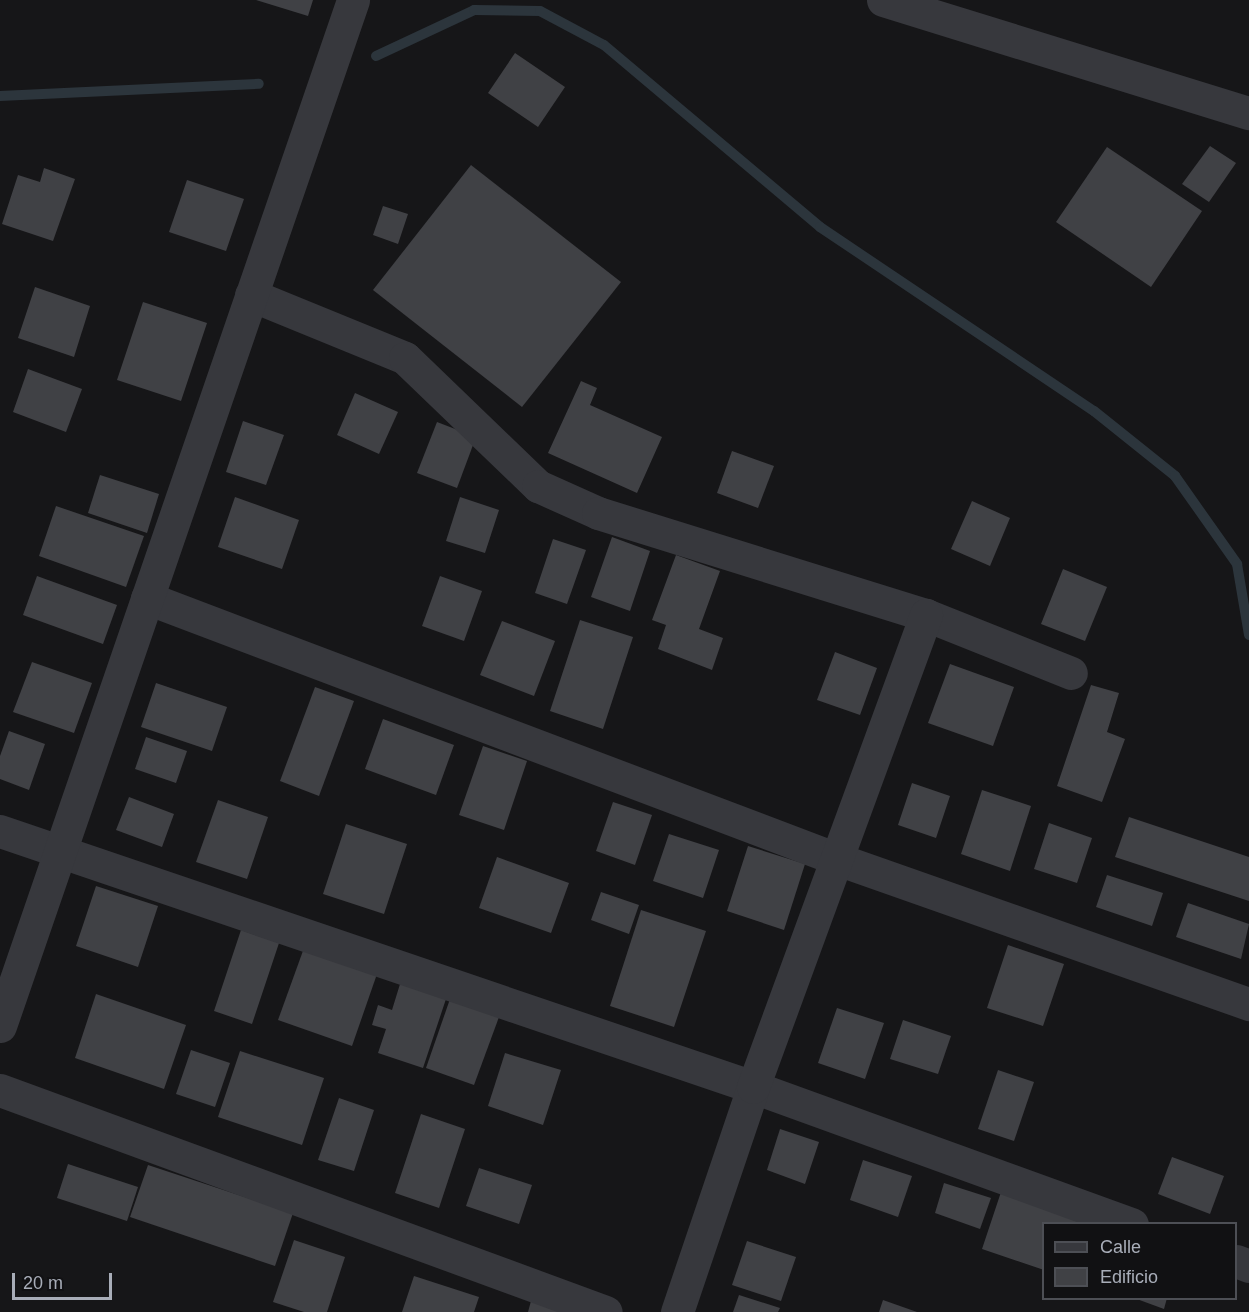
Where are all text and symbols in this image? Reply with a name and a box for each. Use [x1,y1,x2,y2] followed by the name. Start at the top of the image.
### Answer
[1042,1222,1237,1300] legend
[1100,1237,1141,1257] text: Calle
[15,1261,116,1299] scale bar
[1100,1267,1158,1287] text: Edificio
[23,1273,63,1293] text: 20 m

